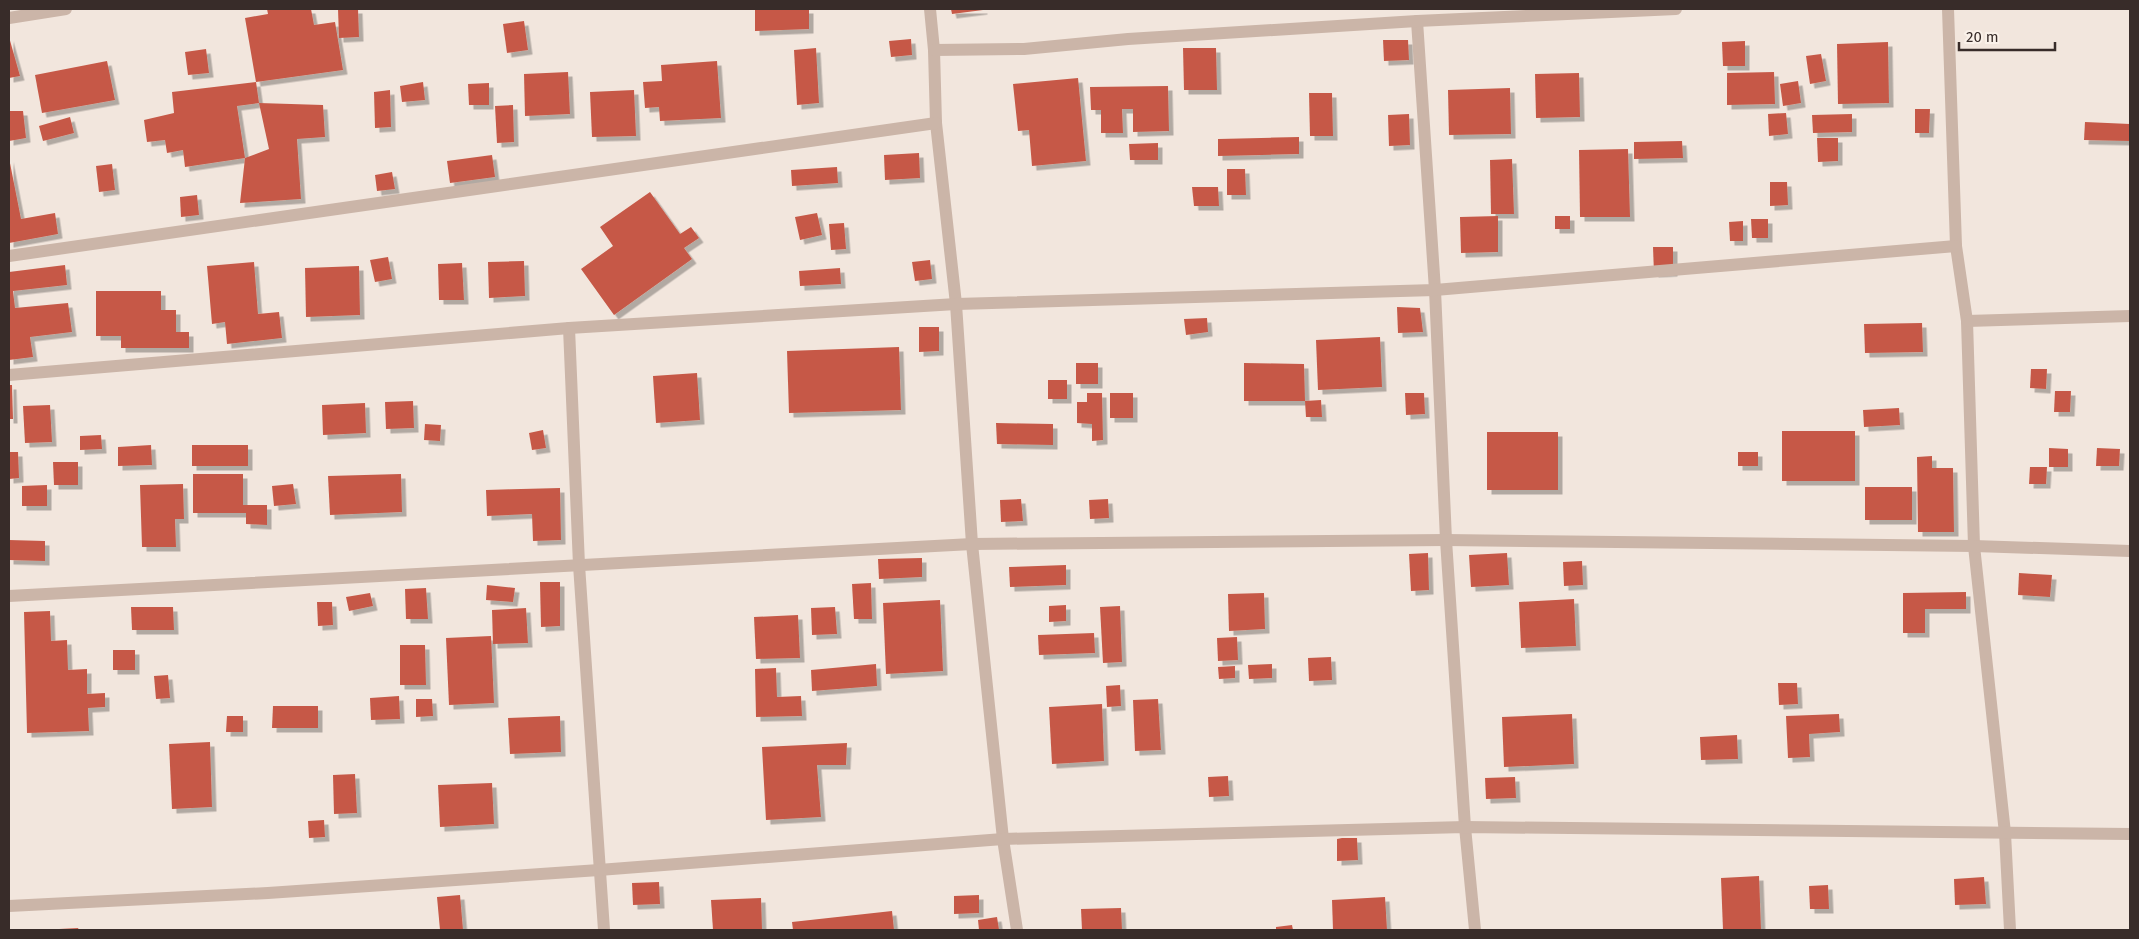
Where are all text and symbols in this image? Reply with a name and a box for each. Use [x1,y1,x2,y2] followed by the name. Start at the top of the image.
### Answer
[1959,20,2055,52] scale bar
[1966,28,1999,46] text: 20 m

